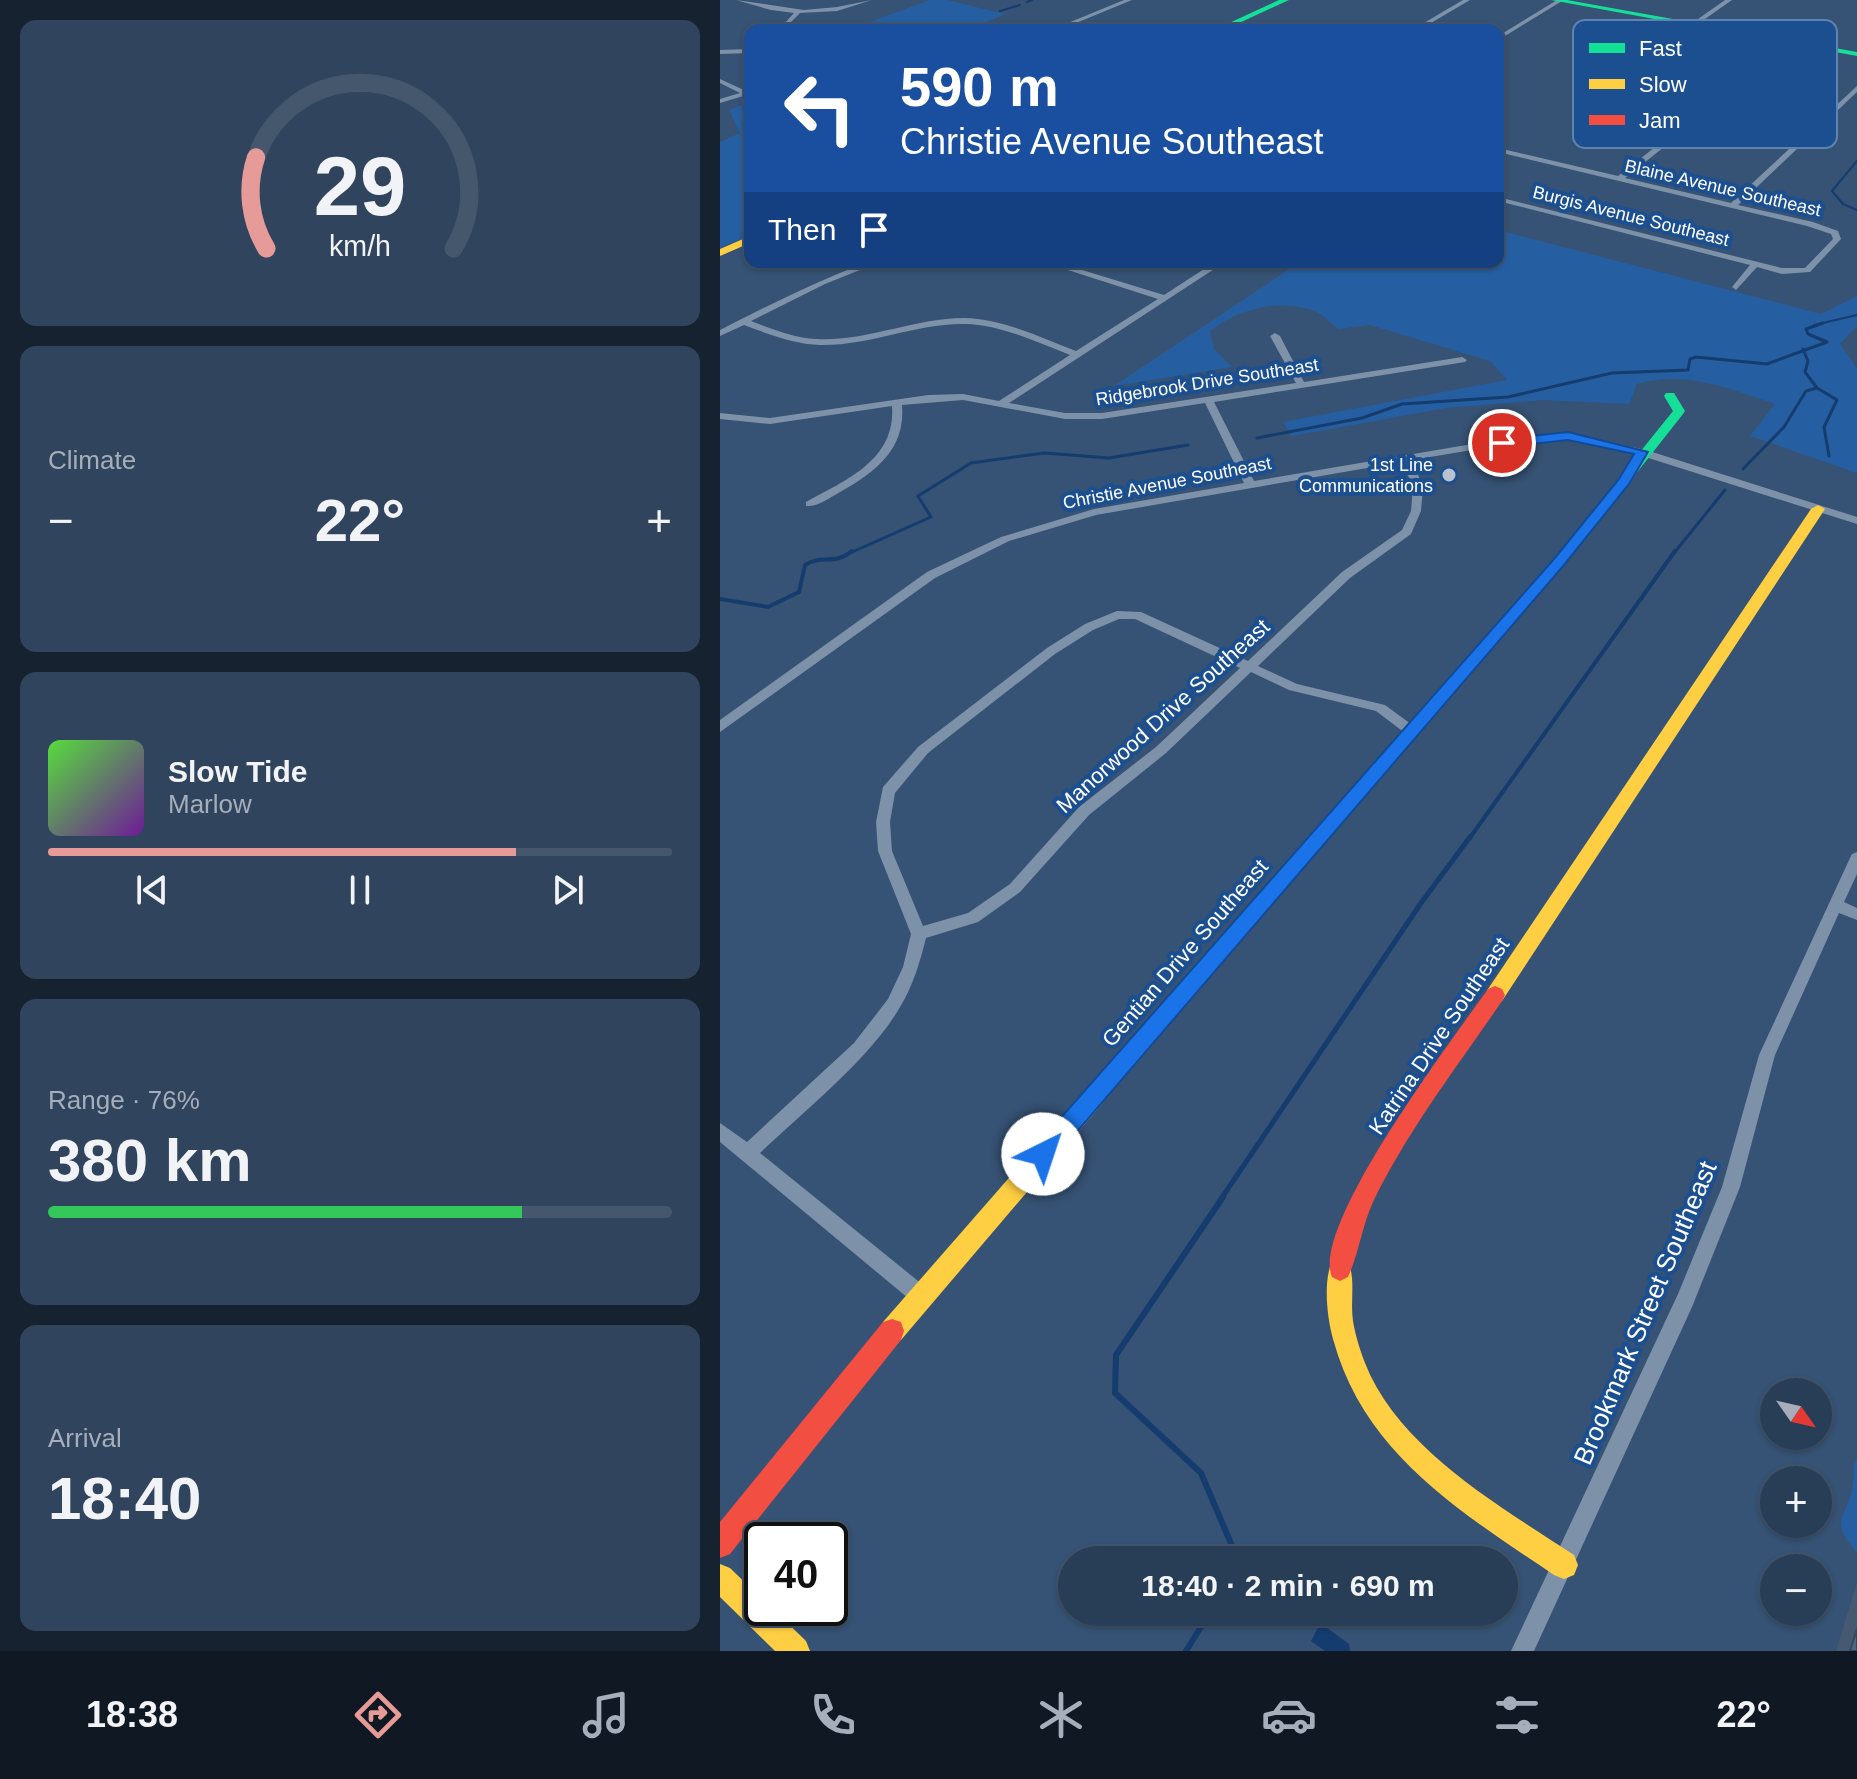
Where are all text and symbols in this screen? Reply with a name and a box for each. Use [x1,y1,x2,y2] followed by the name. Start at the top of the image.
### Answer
[1573,20,1837,148] legend
[1639,36,1682,61] text: Fast
[900,55,1059,118] text: 590 m
[768,56,872,160] icon: left
[1639,72,1687,97] text: Slow
[1639,108,1681,133] text: Jam
[900,121,1324,162] text: Christie Avenue Southeast
[314,140,406,233] text: 29
[1623,156,1823,220] street label: Blaine Avenue Southeast
[1531,182,1731,250] street label: Burgis Avenue Southeast
[852,208,896,252] icon: arrive
[768,213,836,246] text: Then
[329,230,391,262] text: km/h
[1094,355,1320,409] street label: Ridgebrook Drive Southeast
[1468,409,1536,477] pin
[1480,421,1524,465] icon: arrive
[48,445,136,475] text: Climate
[1061,453,1273,513] street label: Christie Avenue Southeast
[1299,455,1433,496] place label: 1st Line Communications
[1440,466,1458,484] marker: 1st Line Communications
[315,487,405,554] text: 22°
[48,496,74,545] text: −
[646,496,672,545] text: +
[1051,614,1275,818] street label: Manorwood Drive Southeast
[168,755,307,788] text: Slow Tide
[168,789,252,819] text: Marlow
[1097,854,1273,1052] street label: Gentian Drive Southeast
[130,868,174,912] icon: previous
[338,868,382,912] icon: pause
[546,868,590,912] icon: next
[1364,933,1514,1139] street label: Katrina Drive Southeast
[48,1085,200,1115] text: Range · 76%
[1001,1112,1085,1196] position arrow
[48,1127,252,1194] text: 380 km
[1567,1156,1723,1469] street label: Brookmark Street Southeast
[1760,1378,1832,1450] north arrow
[1760,1378,1832,1626] map controls
[48,1423,122,1453] text: Arrival
[48,1465,201,1532] text: 18:40
[1760,1466,1832,1538] button: +
[744,1522,848,1626] speed limit sign: 40
[1760,1554,1832,1626] button: −
[1141,1569,1435,1602] text: 18:40 · 2 min · 690 m
[350,1687,406,1743] icon: directions
[578,1687,634,1743] icon: music
[805,1687,861,1743] icon: phone
[1033,1687,1089,1743] icon: climate
[1261,1687,1317,1743] icon: car
[1489,1687,1545,1743] icon: filters
[86,1694,178,1735] text: 18:38
[1717,1694,1771,1735] text: 22°

